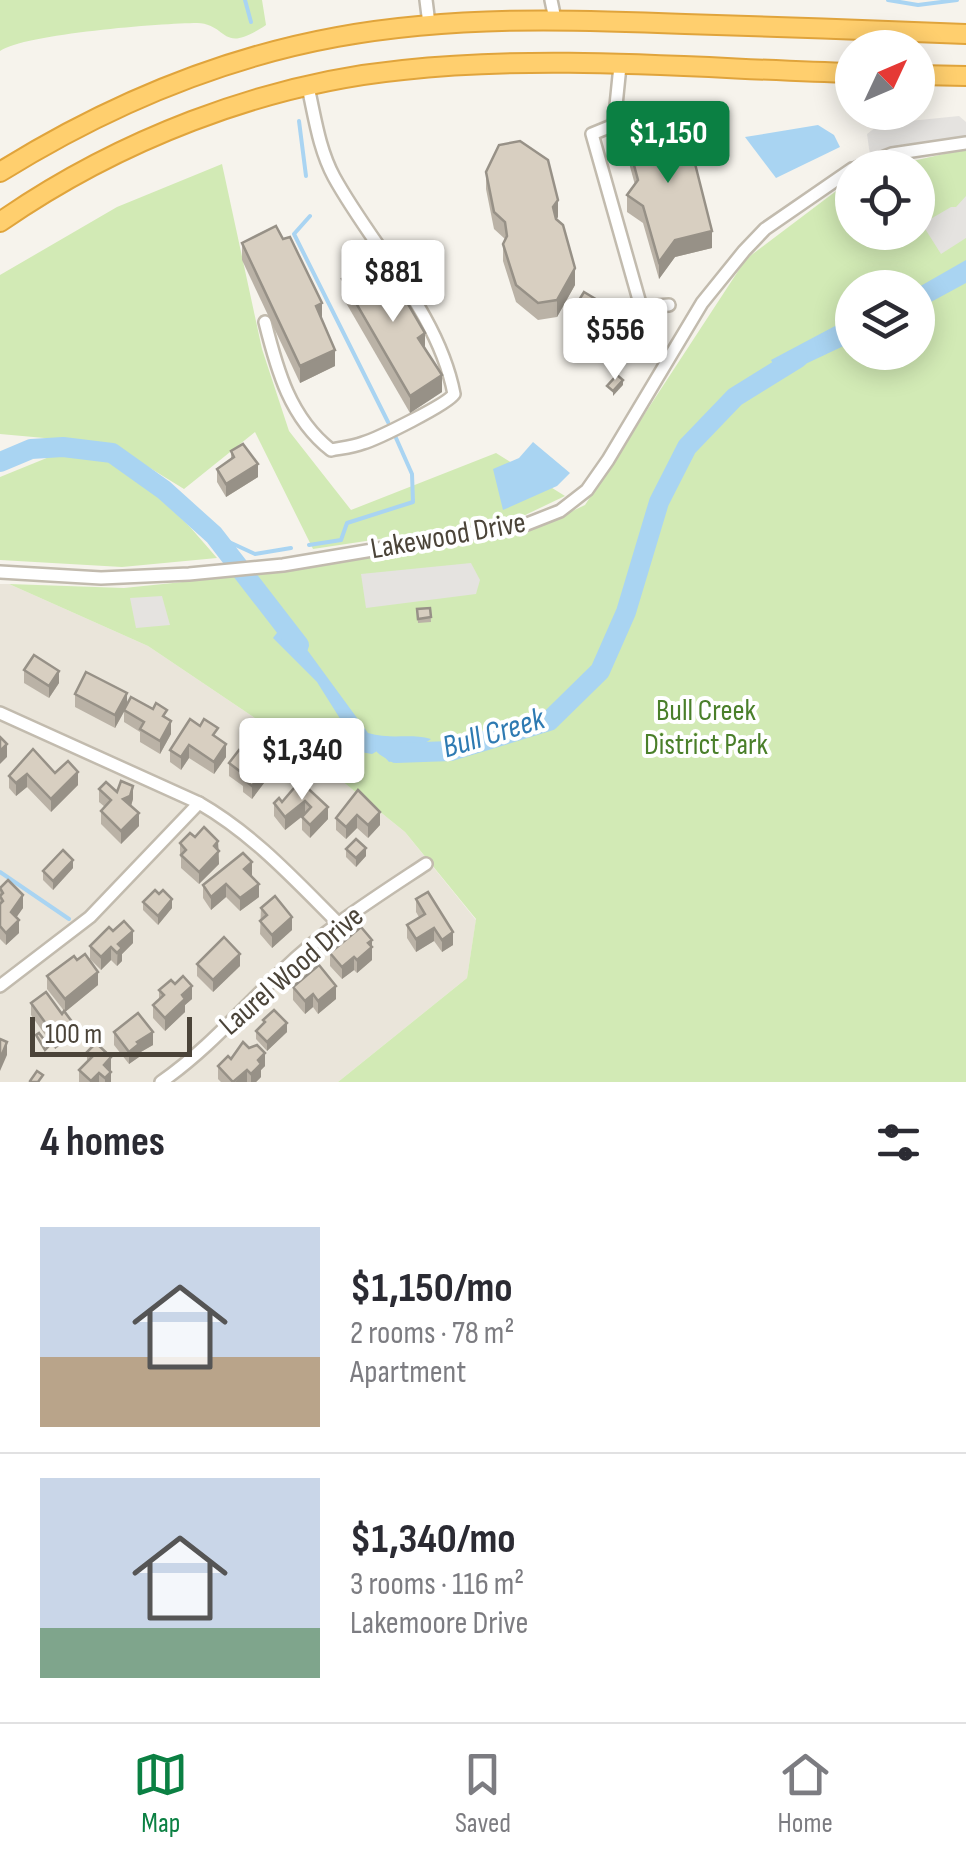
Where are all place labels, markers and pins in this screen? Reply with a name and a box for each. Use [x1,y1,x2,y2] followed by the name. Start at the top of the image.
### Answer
[587,101,749,186] pin: $1,150
[334,240,452,325] pin: $881
[556,298,674,383] pin: $556
[221,718,383,803] pin: $1,340

